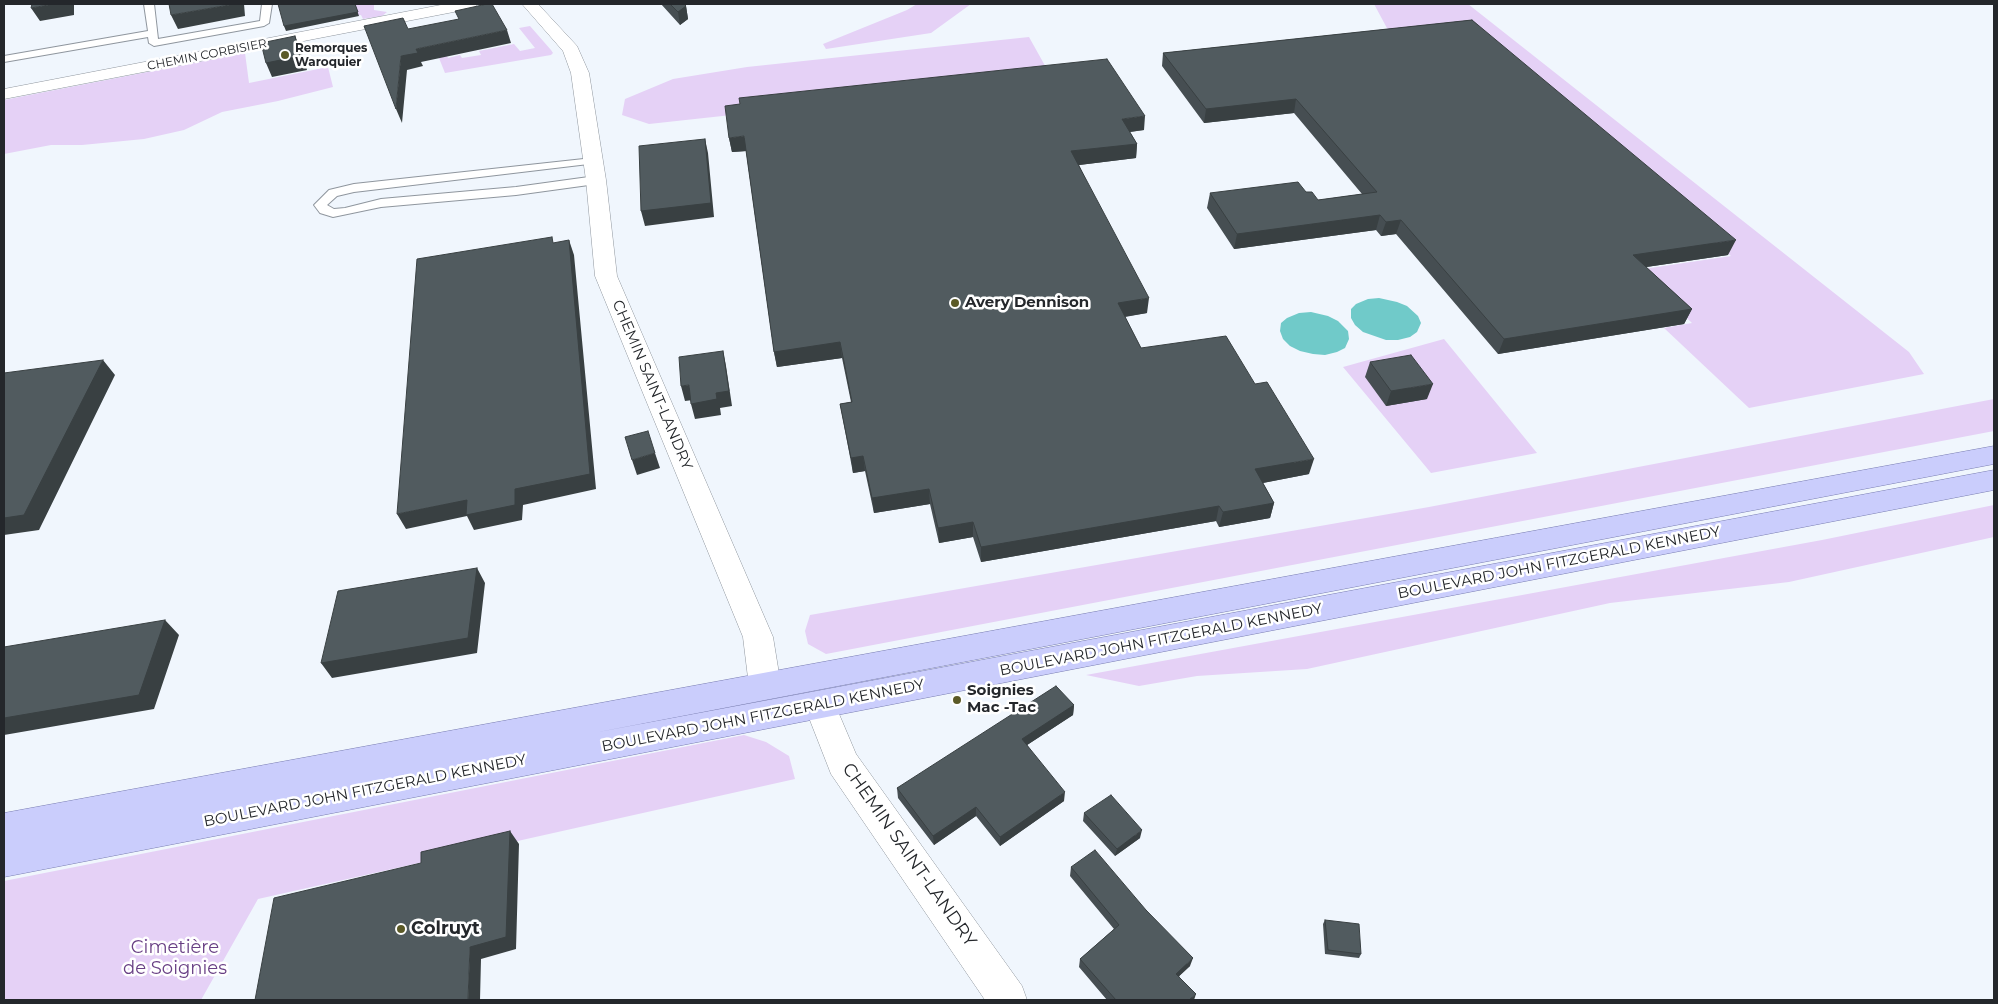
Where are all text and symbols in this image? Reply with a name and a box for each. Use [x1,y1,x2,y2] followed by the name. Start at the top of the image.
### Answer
[146,36,268,74] street label: CHEMIN CORBISIER
[295,41,367,69] place label: Remorques Waroquier
[279,49,291,61] marker: Remorques Waroquier
[965,294,1089,312] place label: Avery Dennison
[608,297,696,473] street label: CHEMIN SAINT-LANDRY
[949,297,961,309] marker: Avery Dennison
[1396,523,1722,603] street label: BOULEVARD JOHN FITZGERALD KENNEDY
[998,600,1324,680] street label: BOULEVARD JOHN FITZGERALD KENNEDY
[600,676,926,756] street label: BOULEVARD JOHN FITZGERALD KENNEDY
[967,682,1036,717] place label: Soignies Mac -Tac
[951,694,963,706] marker: Soignies Mac -Tac
[202,751,528,831] street label: BOULEVARD JOHN FITZGERALD KENNEDY
[837,759,981,951] street label: CHEMIN SAINT-LANDRY
[411,918,480,940] place label: Colruyt
[395,923,407,935] marker: Colruyt
[123,937,227,980] park label: Cimetière de Soignies

